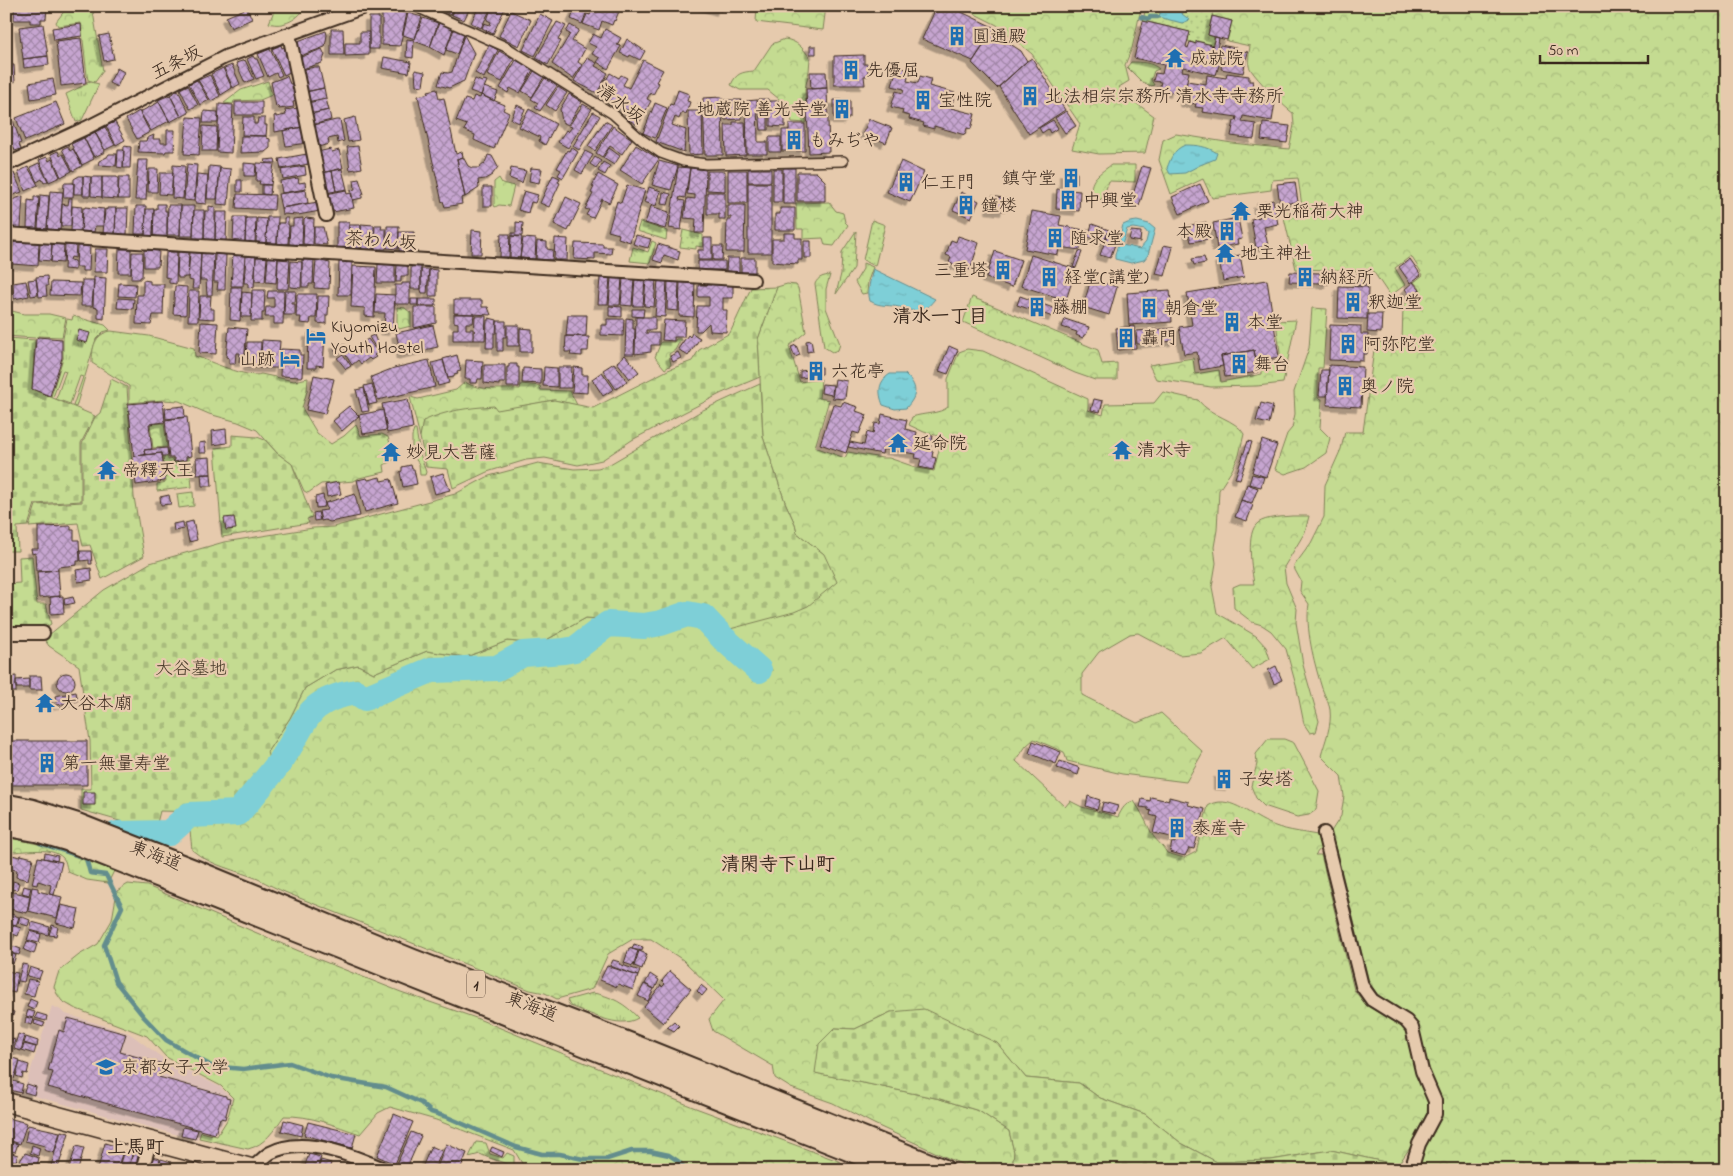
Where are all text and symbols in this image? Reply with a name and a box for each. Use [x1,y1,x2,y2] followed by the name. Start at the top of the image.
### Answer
[946,25,968,47] building icon: 圓通殿
[972,25,1026,51] place label: 圓通殿
[1540,32,1648,64] scale bar
[147,40,207,88] street label: 五条坂
[1548,40,1579,62] text: 50 m
[1164,47,1186,69] temple icon: 成就院
[1190,47,1244,73] place label: 成就院
[840,59,862,81] building icon: 先優屈
[866,59,920,85] place label: 先優屈
[590,78,649,131] street label: 清水坂
[1019,85,1041,107] building icon: 北法相宗宗務所 清水寺寺務所
[1045,85,1284,111] place label: 北法相宗宗務所 清水寺寺務所
[912,89,934,111] building icon: 宝性院
[938,89,992,115] place label: 宝性院
[697,98,827,124] place label: 地蔵院 善光寺堂
[831,98,853,120] building icon: 地蔵院 善光寺堂
[783,129,805,151] building icon: もみぢや
[809,129,880,155] place label: もみぢや
[1002,167,1056,193] place label: 鎮守堂
[1060,167,1082,189] building icon: 鎮守堂
[895,171,917,193] building icon: 仁王門
[921,171,975,197] place label: 仁王門
[1057,189,1079,211] building icon: 中興堂
[1083,189,1137,215] place label: 中興堂
[955,194,977,216] building icon: 鐘楼
[981,194,1017,220] place label: 鐘楼
[1230,200,1252,222] temple icon: 栗光稲荷大神
[1256,200,1364,226] place label: 栗光稲荷大神
[1176,220,1212,246] place label: 本殿
[1216,220,1238,242] building icon: 本殿
[344,227,418,257] street label: 茶わん坂
[1044,227,1066,249] building icon: 随求堂
[1070,227,1124,253] place label: 随求堂
[1214,242,1236,264] temple icon: 地主神社
[1240,242,1312,268] place label: 地主神社
[934,259,988,285] place label: 三重塔
[992,259,1014,281] building icon: 三重塔
[1038,266,1060,288] building icon: 経堂(講堂)
[1064,266,1149,292] place label: 経堂(講堂)
[1294,266,1316,288] building icon: 納経所
[1320,266,1374,292] place label: 納経所
[1342,291,1364,313] building icon: 釈迦堂
[1368,291,1422,317] place label: 釈迦堂
[1026,296,1048,318] building icon: 藤棚
[1052,296,1088,322] place label: 藤棚
[1138,297,1160,319] building icon: 朝倉堂
[1164,297,1218,323] place label: 朝倉堂
[892,304,988,331] district label: 清水一丁目
[1221,311,1243,333] building icon: 本堂
[1247,311,1283,337] place label: 本堂
[331,315,424,362] place label: Kiyomizu Youth Hostel
[305,325,327,347] hotel icon: Kiyomizu Youth Hostel
[1115,327,1137,349] building icon: 轟門
[1141,327,1177,353] place label: 轟門
[1337,333,1359,355] building icon: 阿弥陀堂
[1363,333,1435,359] place label: 阿弥陀堂
[239,348,275,374] place label: 山跡
[279,348,301,370] hotel icon: 山跡
[1228,353,1250,375] building icon: 舞台
[1254,353,1290,379] place label: 舞台
[805,360,827,382] building icon: 六花亭
[831,360,885,386] place label: 六花亭
[1334,375,1356,397] building icon: 奥ノ院
[1360,375,1414,401] place label: 奥ノ院
[887,432,909,454] temple icon: 延命院
[913,432,967,458] place label: 延命院
[1111,439,1133,461] temple icon: 清水寺
[1137,439,1191,465] place label: 清水寺
[380,441,402,463] temple icon: 妙見大菩薩
[406,441,496,467] place label: 妙見大菩薩
[96,459,118,481] temple icon: 帝釋天王
[122,459,194,485] place label: 帝釋天王
[155,657,227,683] park label: 大谷墓地
[34,692,56,714] temple icon: 大谷本廟
[60,692,132,718] place label: 大谷本廟
[36,752,58,774] building icon: 第一無量寿堂
[62,752,170,778] place label: 第一無量寿堂
[1213,768,1235,790] building icon: 子安塔
[1239,768,1293,794] place label: 子安塔
[1166,817,1188,839] building icon: 泰産寺
[1192,817,1246,843] place label: 泰産寺
[125,835,185,879] street label: 東海道
[721,852,835,879] district label: 清閑寺下山町
[467,971,485,998] road number: 1
[501,986,561,1030] street label: 東海道
[95,1056,117,1078] school or university icon: 京都女子大学
[121,1056,229,1082] place label: 京都女子大学
[107,1135,165,1162] district label: 上馬町

